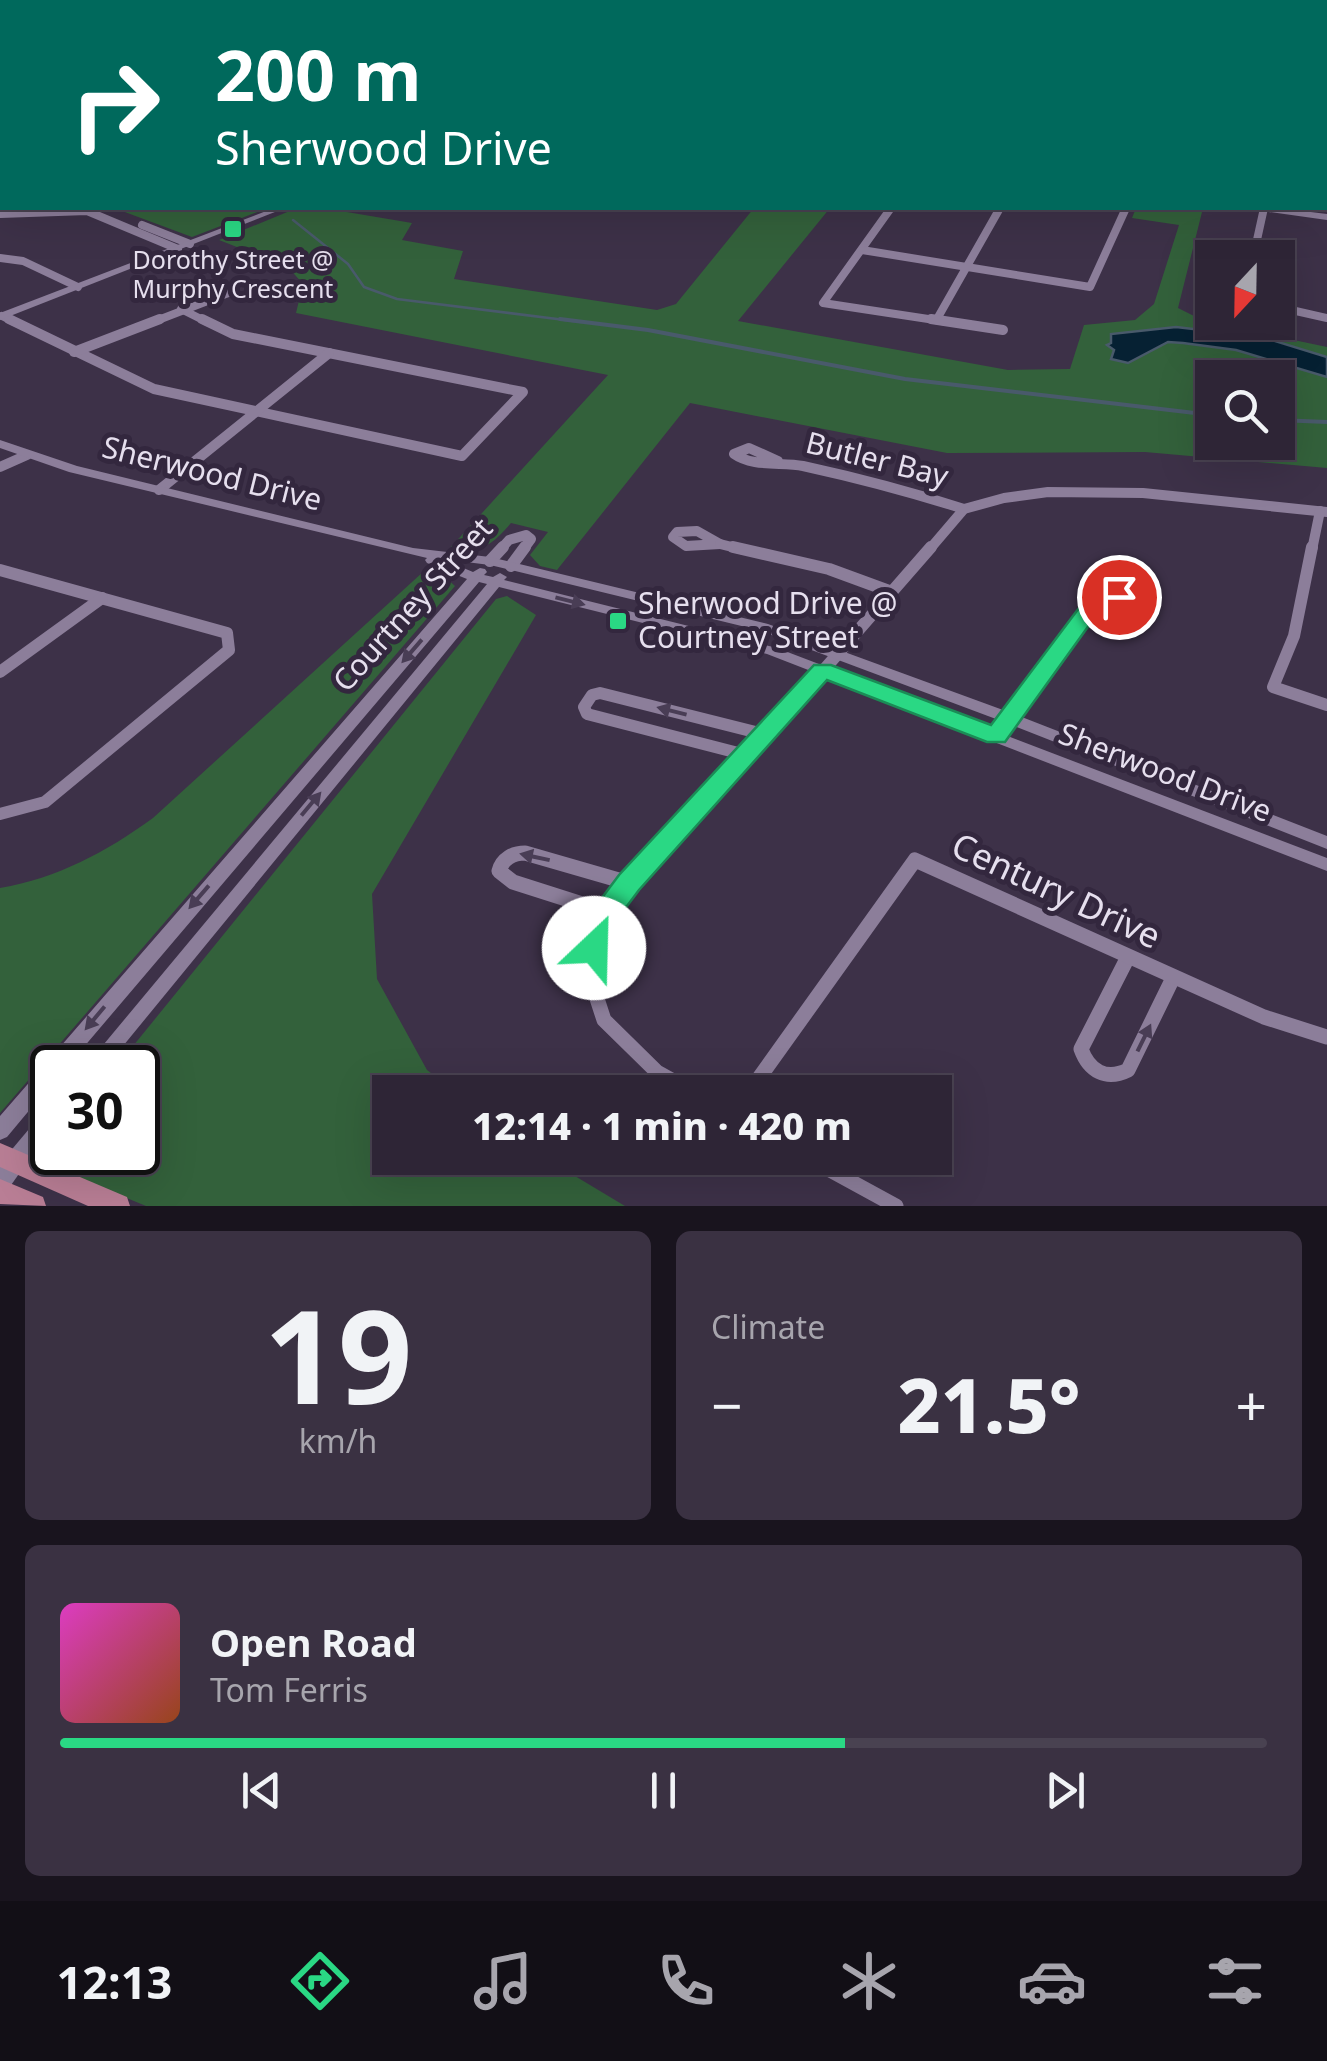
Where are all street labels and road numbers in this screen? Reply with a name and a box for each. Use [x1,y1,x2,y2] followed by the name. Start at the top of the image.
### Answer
[802,421,954,496] street label: Butler Bay
[98,425,326,520] street label: Sherwood Drive
[323,508,501,700] street label: Courtney Street
[1053,712,1278,831] street label: Sherwood Drive
[944,821,1169,959] street label: Century Drive

